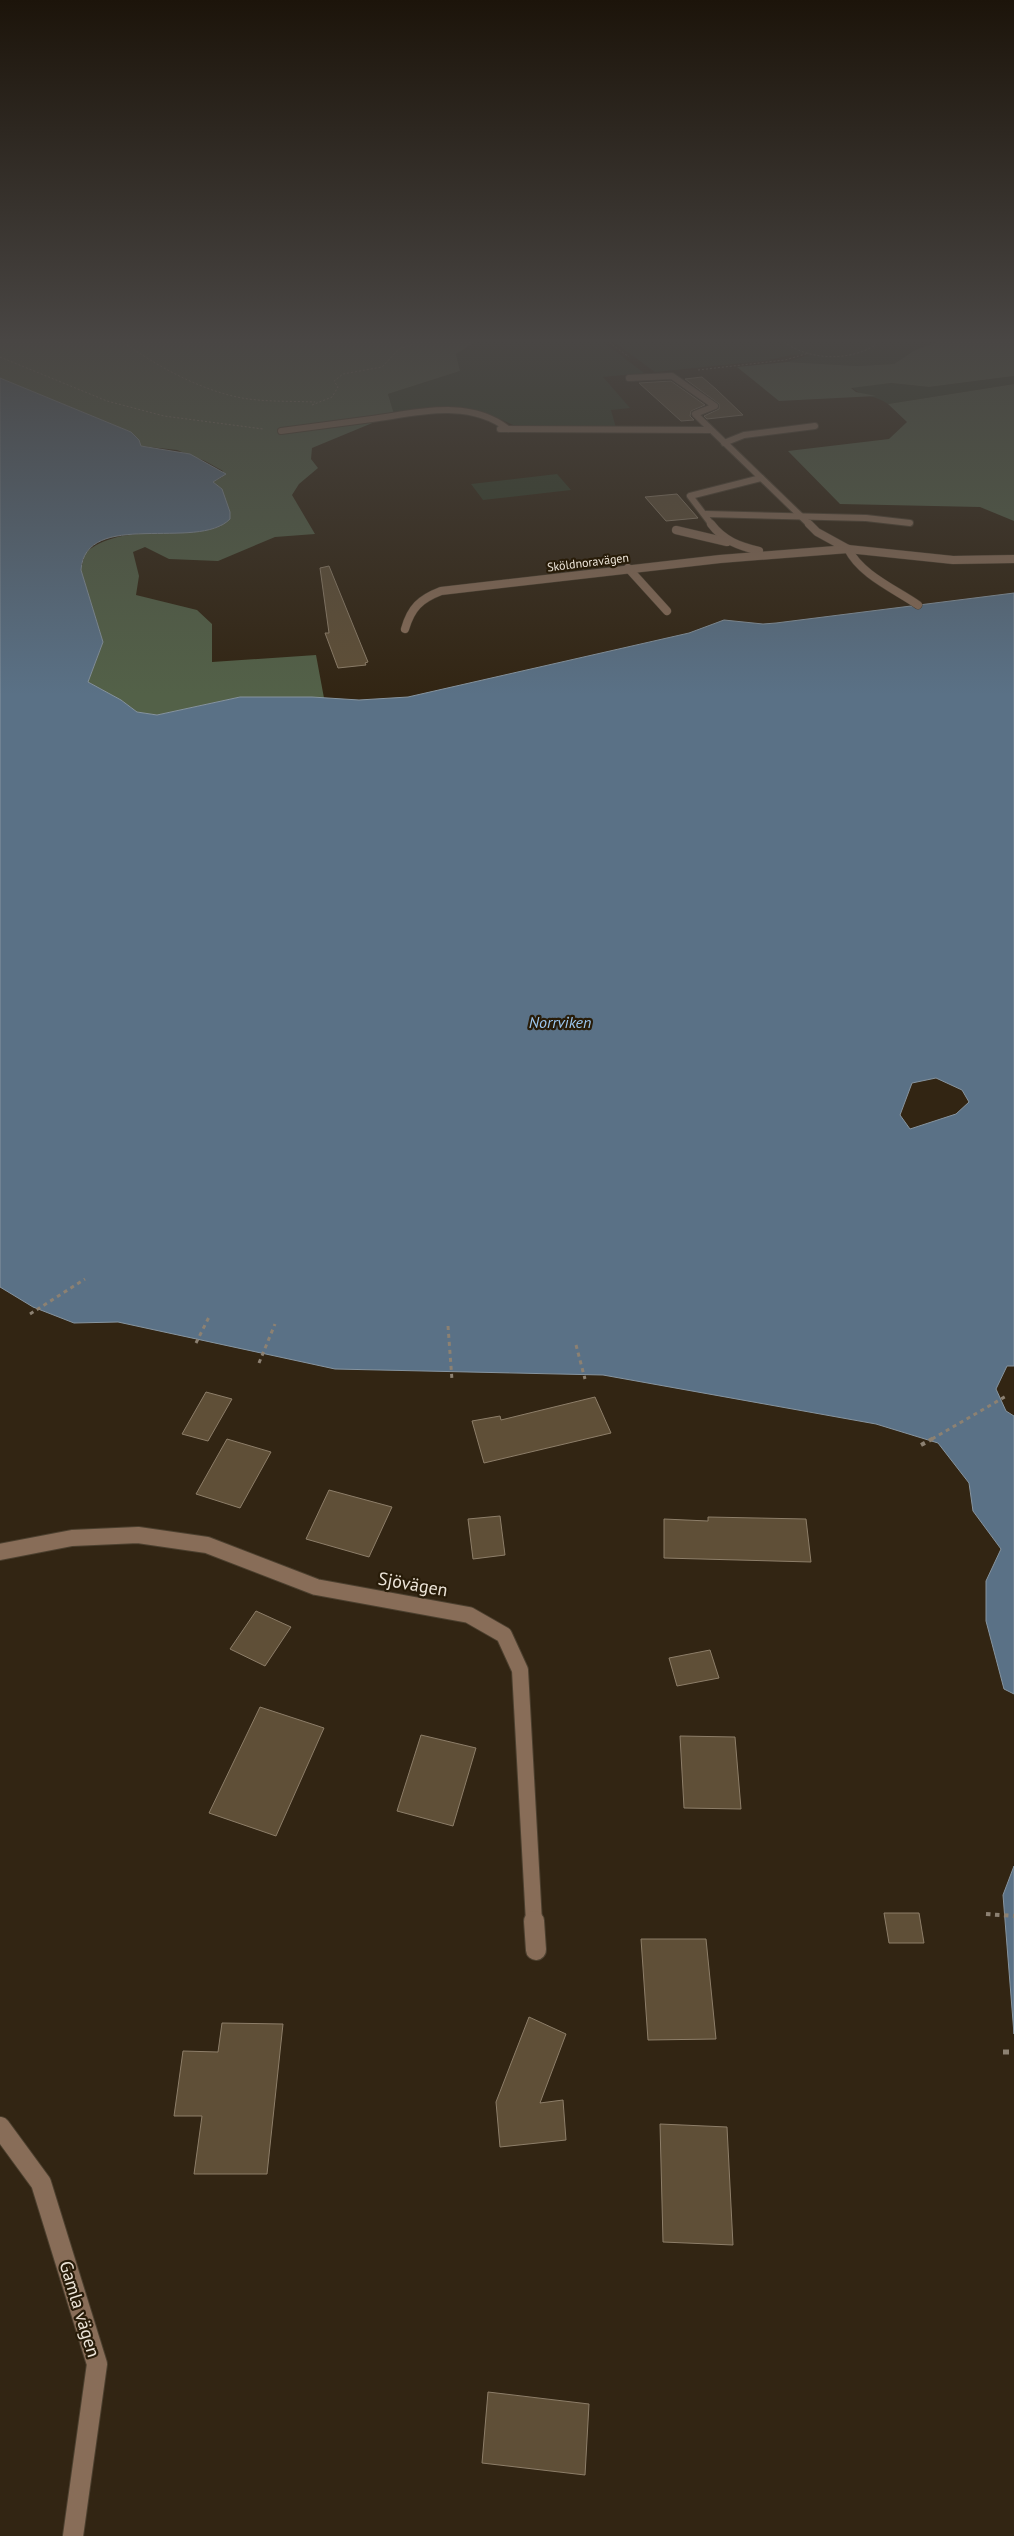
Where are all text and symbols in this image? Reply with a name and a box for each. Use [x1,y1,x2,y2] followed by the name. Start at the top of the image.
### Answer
[546,550,630,574] street label: Sköldnoravägen
[529,1012,591,1032] water label: Norrviken
[377,1567,449,1601] street label: Sjövägen
[54,2258,106,2360] street label: Gamla vägen

